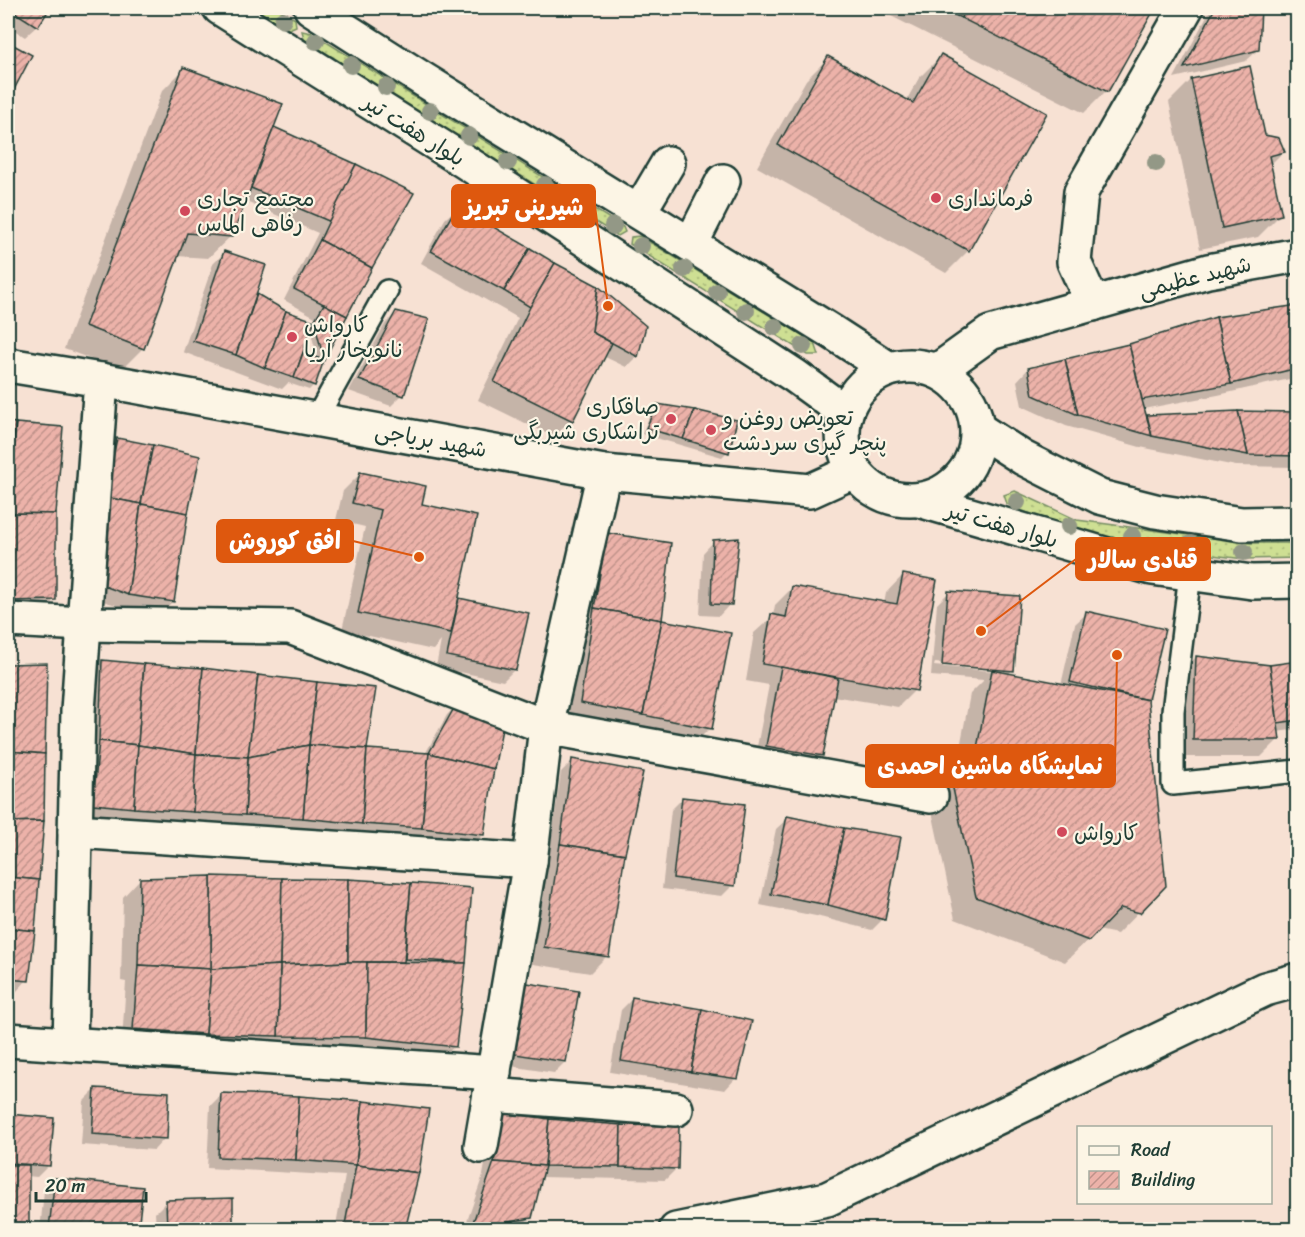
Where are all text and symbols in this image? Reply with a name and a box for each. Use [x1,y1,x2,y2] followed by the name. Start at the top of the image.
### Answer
[353,82,473,177] street label: بلوار هفت تیر
[197,179,315,243] place label: مجتمع تجاری رفاهی الماس
[948,179,1033,218] place label: فرمانداری
[452,185,595,227] callout: شیرینی تبریز
[463,186,583,228] text: شیرینی تبریز
[929,191,943,205] marker: فرمانداری
[178,204,192,218] marker: مجتمع تجاری رفاهی الماس
[1135,244,1255,310] street label: شهید عظیمی
[304,305,404,369] place label: کارواش نانوبخار آریا
[285,330,299,344] marker: کارواش نانوبخار آریا
[513,387,660,451] place label: صافکاری تراشکاری شیربگی
[721,398,887,462] place label: تعویض روغن و پنچر گیری سردشت
[372,411,490,469] street label: شهید بریاجی
[664,412,678,426] marker: صافکاری تراشکاری شیربگی
[704,423,718,437] marker: تعویض روغن و پنچر گیری سردشت
[939,490,1063,560] street label: بلوار هفت تیر
[217,520,353,562] callout: افق کوروش
[229,520,341,562] text: افق کوروش
[1076,538,1210,580] callout: قنادی سالار
[1086,539,1198,581] text: قنادی سالار
[866,745,1115,787] callout: نمایشگاه ماشین احمدی
[877,745,1103,787] text: نمایشگاه ماشین احمدی
[1074,813,1138,852] place label: کارواش
[1055,825,1069,839] marker: کارواش
[1077,1126,1272,1204] legend
[1131,1134,1171,1166] text: Road
[1131,1164,1195,1196] text: Building
[36,1165,146,1203] scale bar
[45,1170,85,1202] text: 20 m

